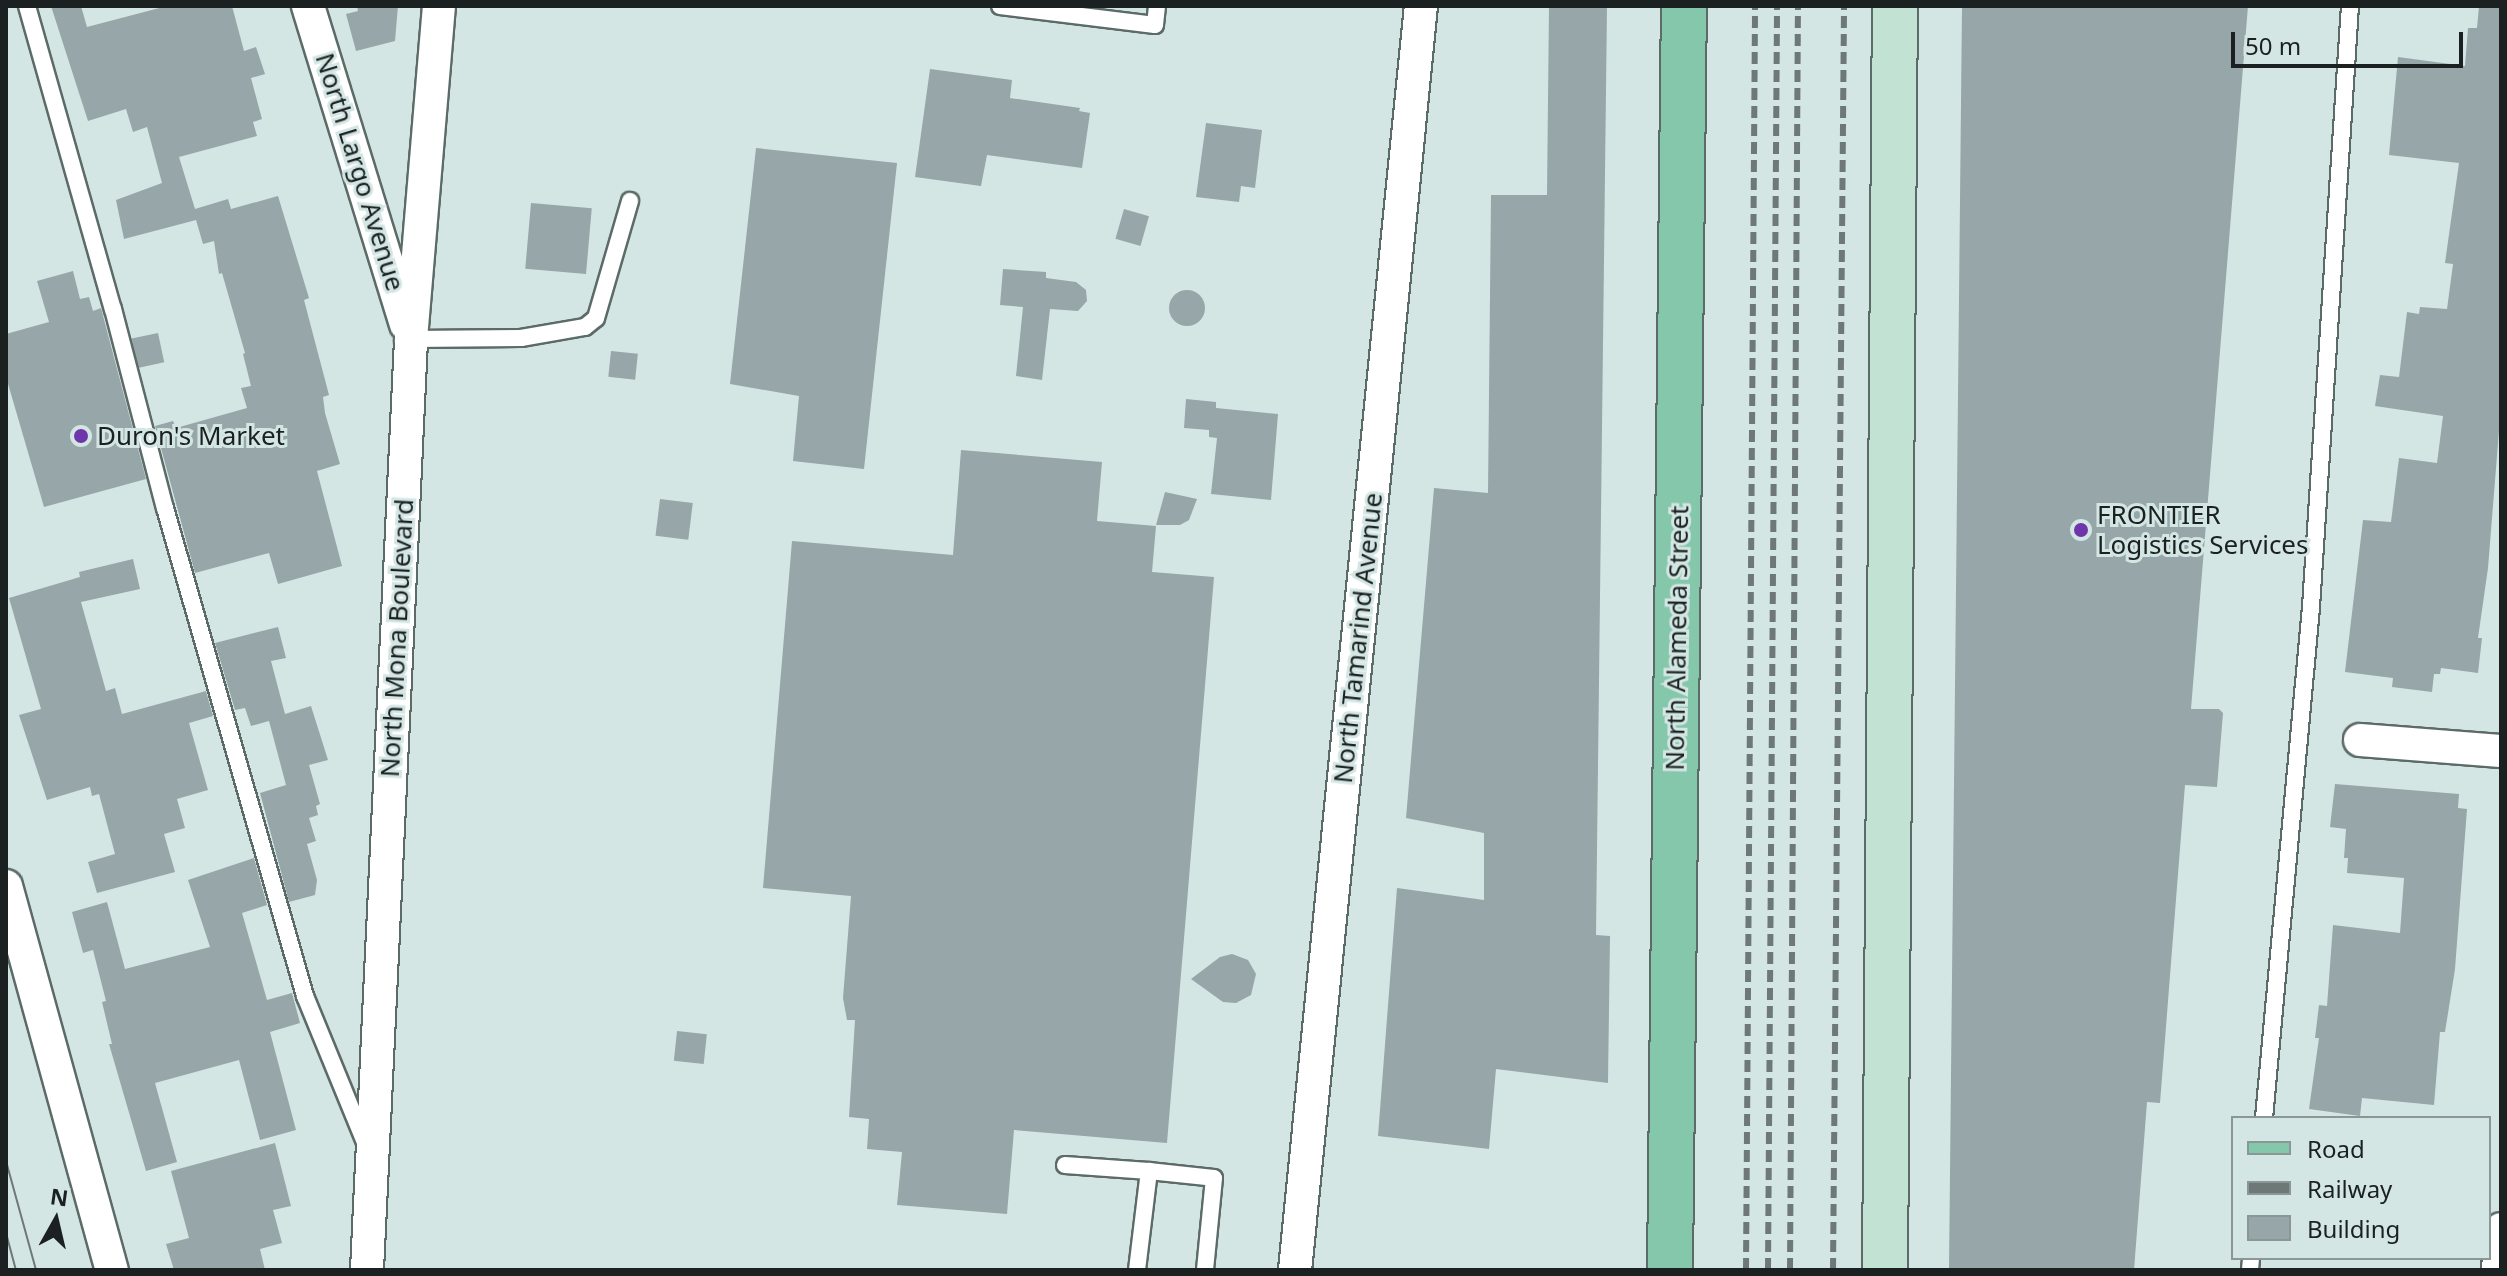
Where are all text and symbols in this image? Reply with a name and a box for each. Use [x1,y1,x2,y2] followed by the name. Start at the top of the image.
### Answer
[2235,16,2467,66] scale bar
[2245,29,2301,62] text: 50 m
[309,49,411,295] street label: North Largo Avenue
[97,420,285,452] place label: Duron's Market
[72,427,90,445] marker: Duron's Market
[1327,491,1389,785] street label: North Tamarind Avenue
[374,498,420,778] street label: North Mona Boulevard
[2097,499,2308,560] place label: FRONTIER Logistics Services
[1659,505,1695,771] street label: North Alameda Street
[2072,521,2090,539] marker: FRONTIER Logistics Services
[2231,1116,2491,1260] legend
[2307,1132,2365,1165] text: Road
[2307,1172,2392,1205] text: Railway
[16,1180,96,1260] north arrow
[48,1180,70,1212] text: N
[2307,1212,2400,1245] text: Building

